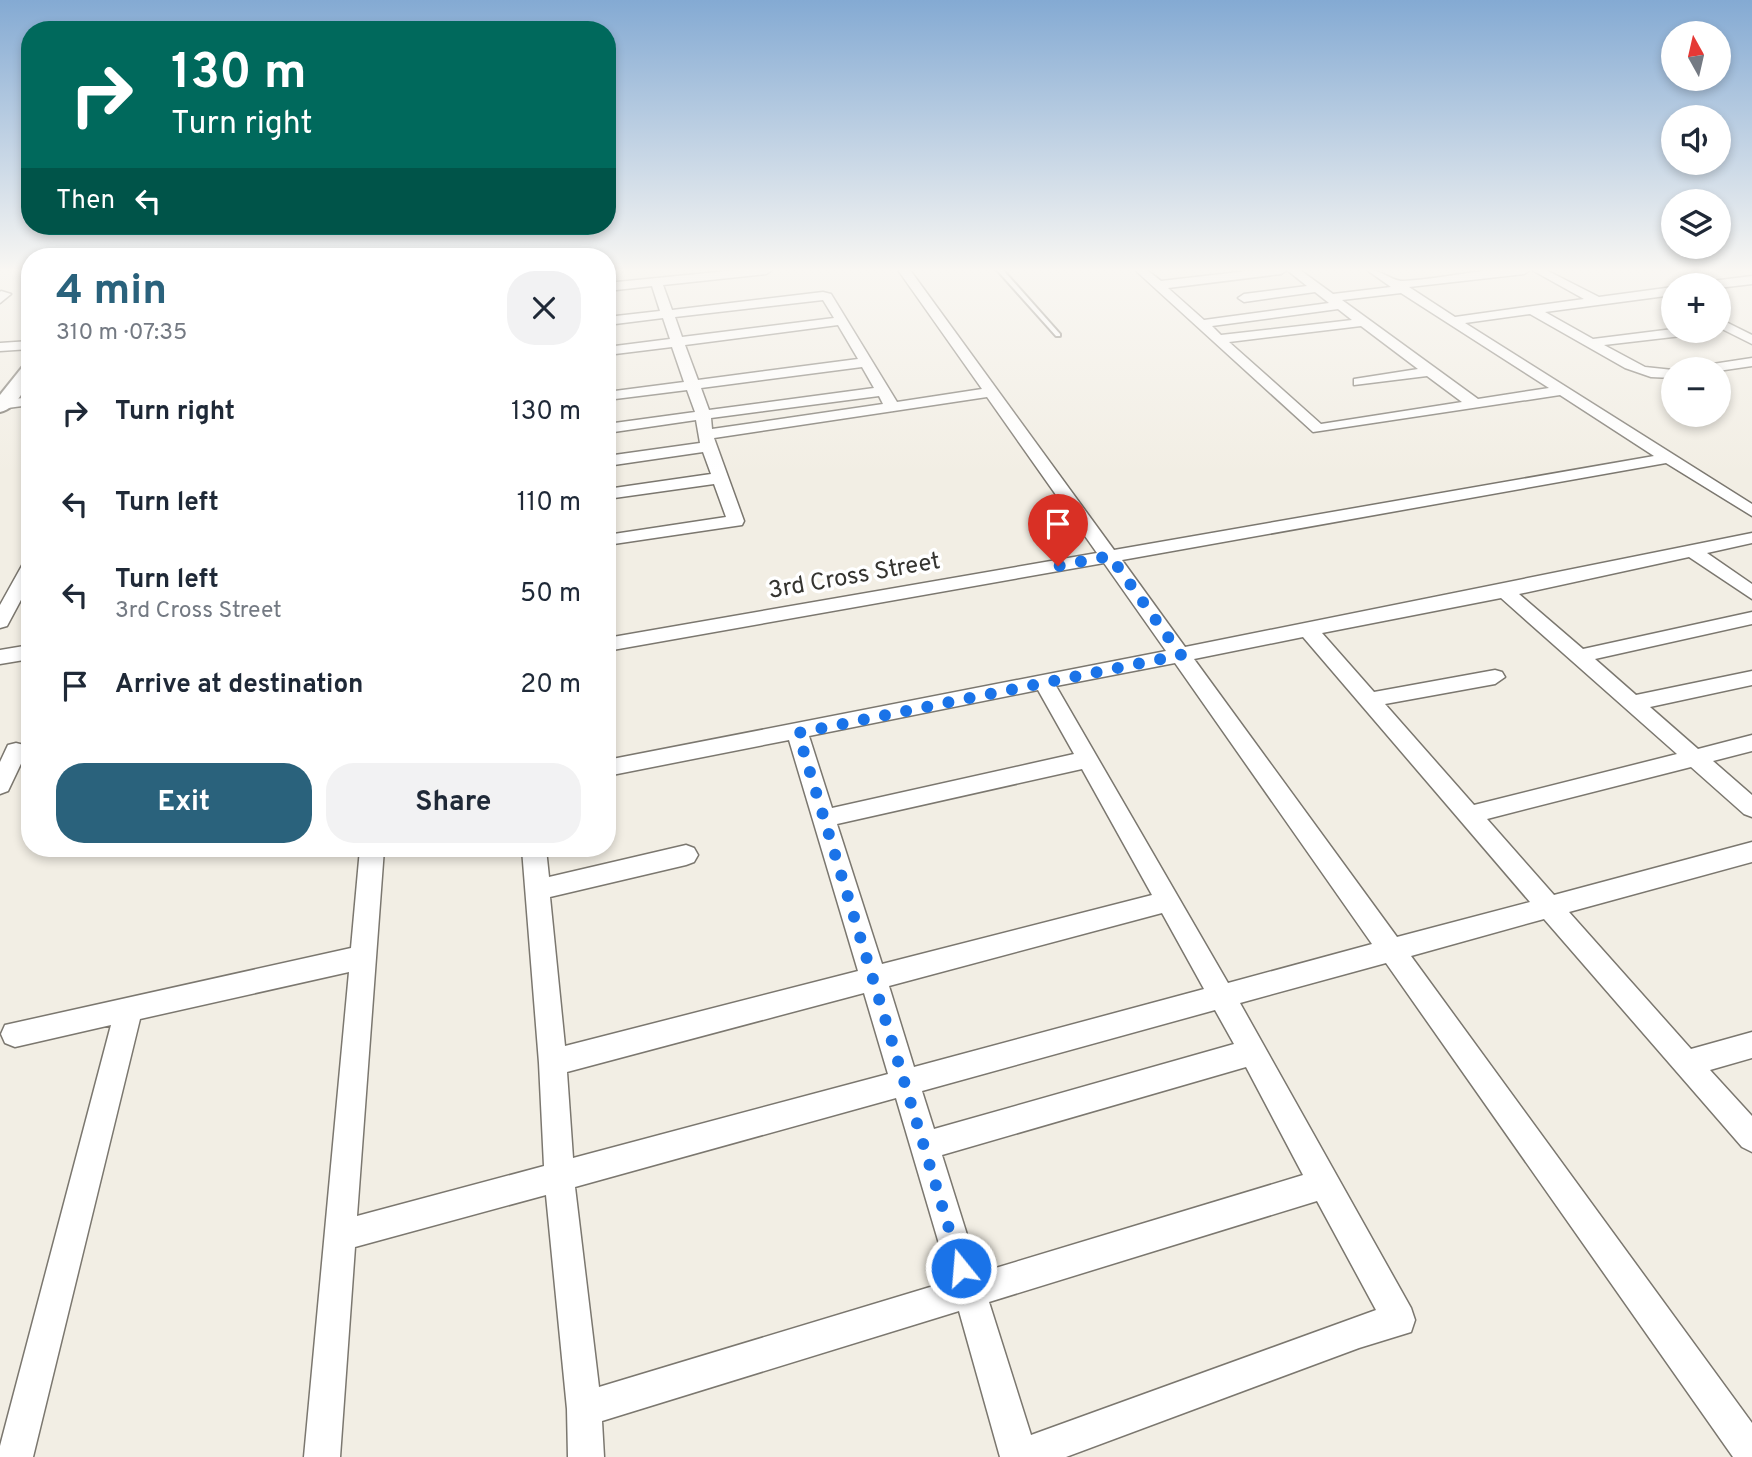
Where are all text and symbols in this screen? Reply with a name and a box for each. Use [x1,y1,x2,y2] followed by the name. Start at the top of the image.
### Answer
[1661,21,1731,91] north arrow
[1661,21,1731,427] map controls
[171,44,307,106] text: 130 m
[56,49,147,140] icon: right
[171,105,313,145] text: Turn right
[1661,105,1731,175] button: sound
[129,182,167,220] icon: left
[56,185,115,218] text: Then
[1661,189,1731,259] button: layers
[56,266,167,319] text: 4 min
[507,271,581,345] button: close
[1661,273,1731,343] button: +
[56,319,187,348] text: 310 m · 07:35
[1661,357,1731,427] button: −
[56,394,94,432] icon: right
[115,396,235,429] text: Turn right
[511,396,581,429] text: 130 m
[56,485,94,523] icon: left
[115,487,219,520] text: Turn left
[517,487,581,520] text: 110 m
[1028,494,1088,566] pin
[1039,505,1077,543] icon: arrive
[766,547,943,607] street label: 3rd Cross Street
[115,564,219,597] text: Turn left
[56,576,94,614] icon: left
[520,578,581,611] text: 50 m
[115,597,282,626] text: 3rd Cross Street
[56,667,94,705] icon: arrive
[115,669,363,702] text: Arrive at destination
[520,669,581,702] text: 20 m
[56,763,312,843] button: Exit
[326,763,581,843] button: Share
[924,1231,998,1305] position arrow

